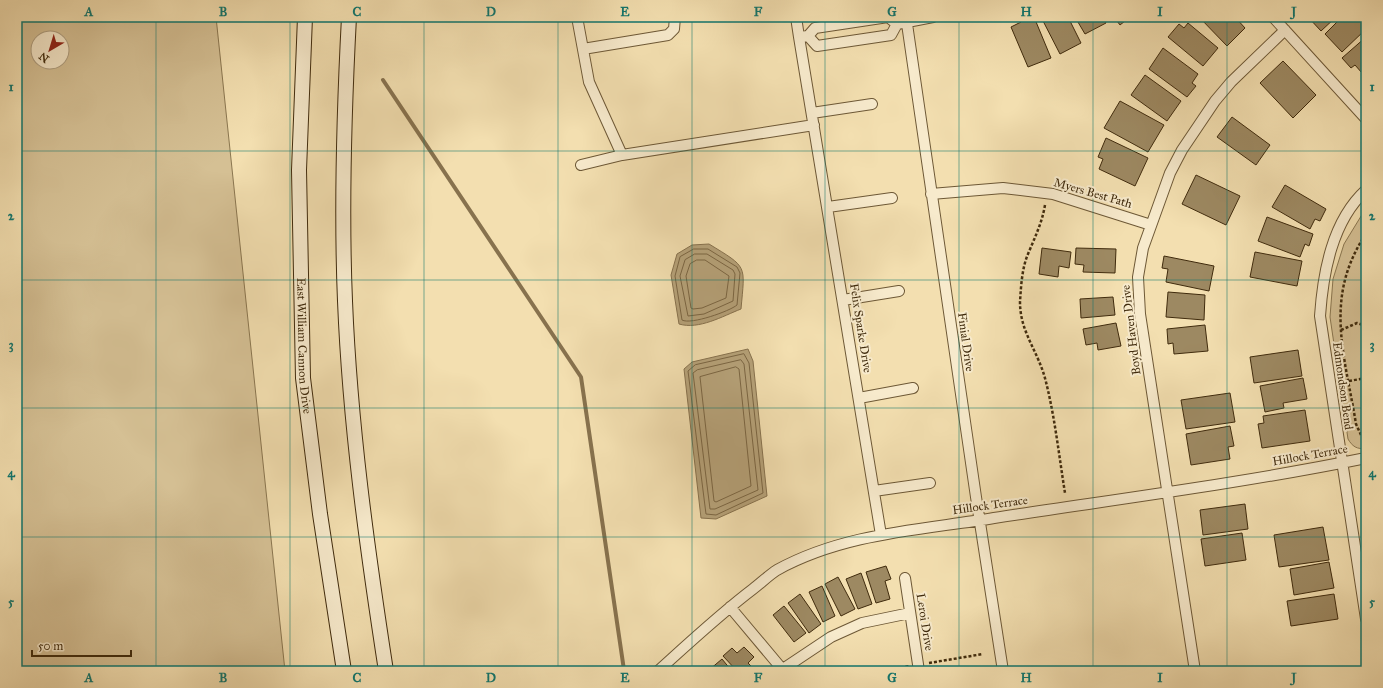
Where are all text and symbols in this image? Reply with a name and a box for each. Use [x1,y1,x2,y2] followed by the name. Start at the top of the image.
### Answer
[84,4,94,20] text: A
[219,4,228,20] text: B
[353,4,362,20] text: C
[486,4,496,20] text: D
[620,4,630,20] text: E
[754,4,763,20] text: F
[887,4,897,20] text: G
[1020,4,1032,20] text: H
[1157,4,1163,20] text: I
[1289,4,1297,20] text: J
[30,30,70,70] north arrow
[36,49,52,65] text: N
[8,79,14,95] text: 1
[1369,79,1375,95] text: 1
[1052,175,1134,211] street label: Myers Best Path
[8,208,15,224] text: 2
[1369,208,1376,224] text: 2
[294,277,314,415] street label: East William Cannon Drive
[847,282,875,374] street label: Felix Sparke Drive
[1119,284,1143,376] street label: Boyd Haven Drive
[955,312,977,372] street label: Finial Drive
[8,337,14,353] text: 3
[1369,337,1375,353] text: 3
[1330,341,1356,431] street label: Edmondson Bend
[1271,442,1349,468] street label: Hillock Terrace
[7,465,15,481] text: 4
[1368,465,1376,481] text: 4
[951,493,1029,517] street label: Hillock Terrace
[914,592,936,652] street label: Leroi Drive
[8,594,15,610] text: 5
[1369,594,1376,610] text: 5
[32,632,131,658] scale bar
[38,639,63,653] text: 50 m
[84,670,94,686] text: A
[219,670,228,686] text: B
[353,670,362,686] text: C
[486,670,496,686] text: D
[620,670,630,686] text: E
[754,670,763,686] text: F
[887,670,897,686] text: G
[1020,670,1032,686] text: H
[1157,670,1163,686] text: I
[1289,670,1297,686] text: J

